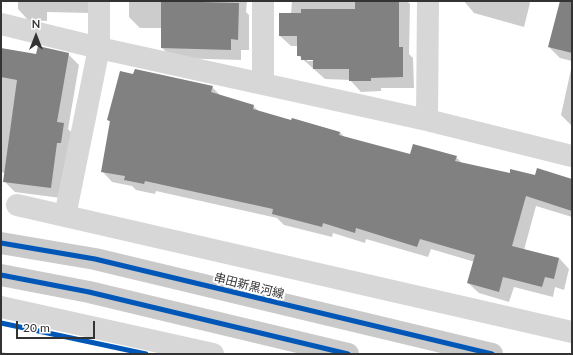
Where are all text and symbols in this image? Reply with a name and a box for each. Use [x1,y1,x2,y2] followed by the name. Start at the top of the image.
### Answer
[16,16,56,56] north arrow
[32,17,40,30] text: N
[212,270,286,302] street label: 串田新黒河線
[18,313,97,339] scale bar
[23,320,50,335] text: 20 m

